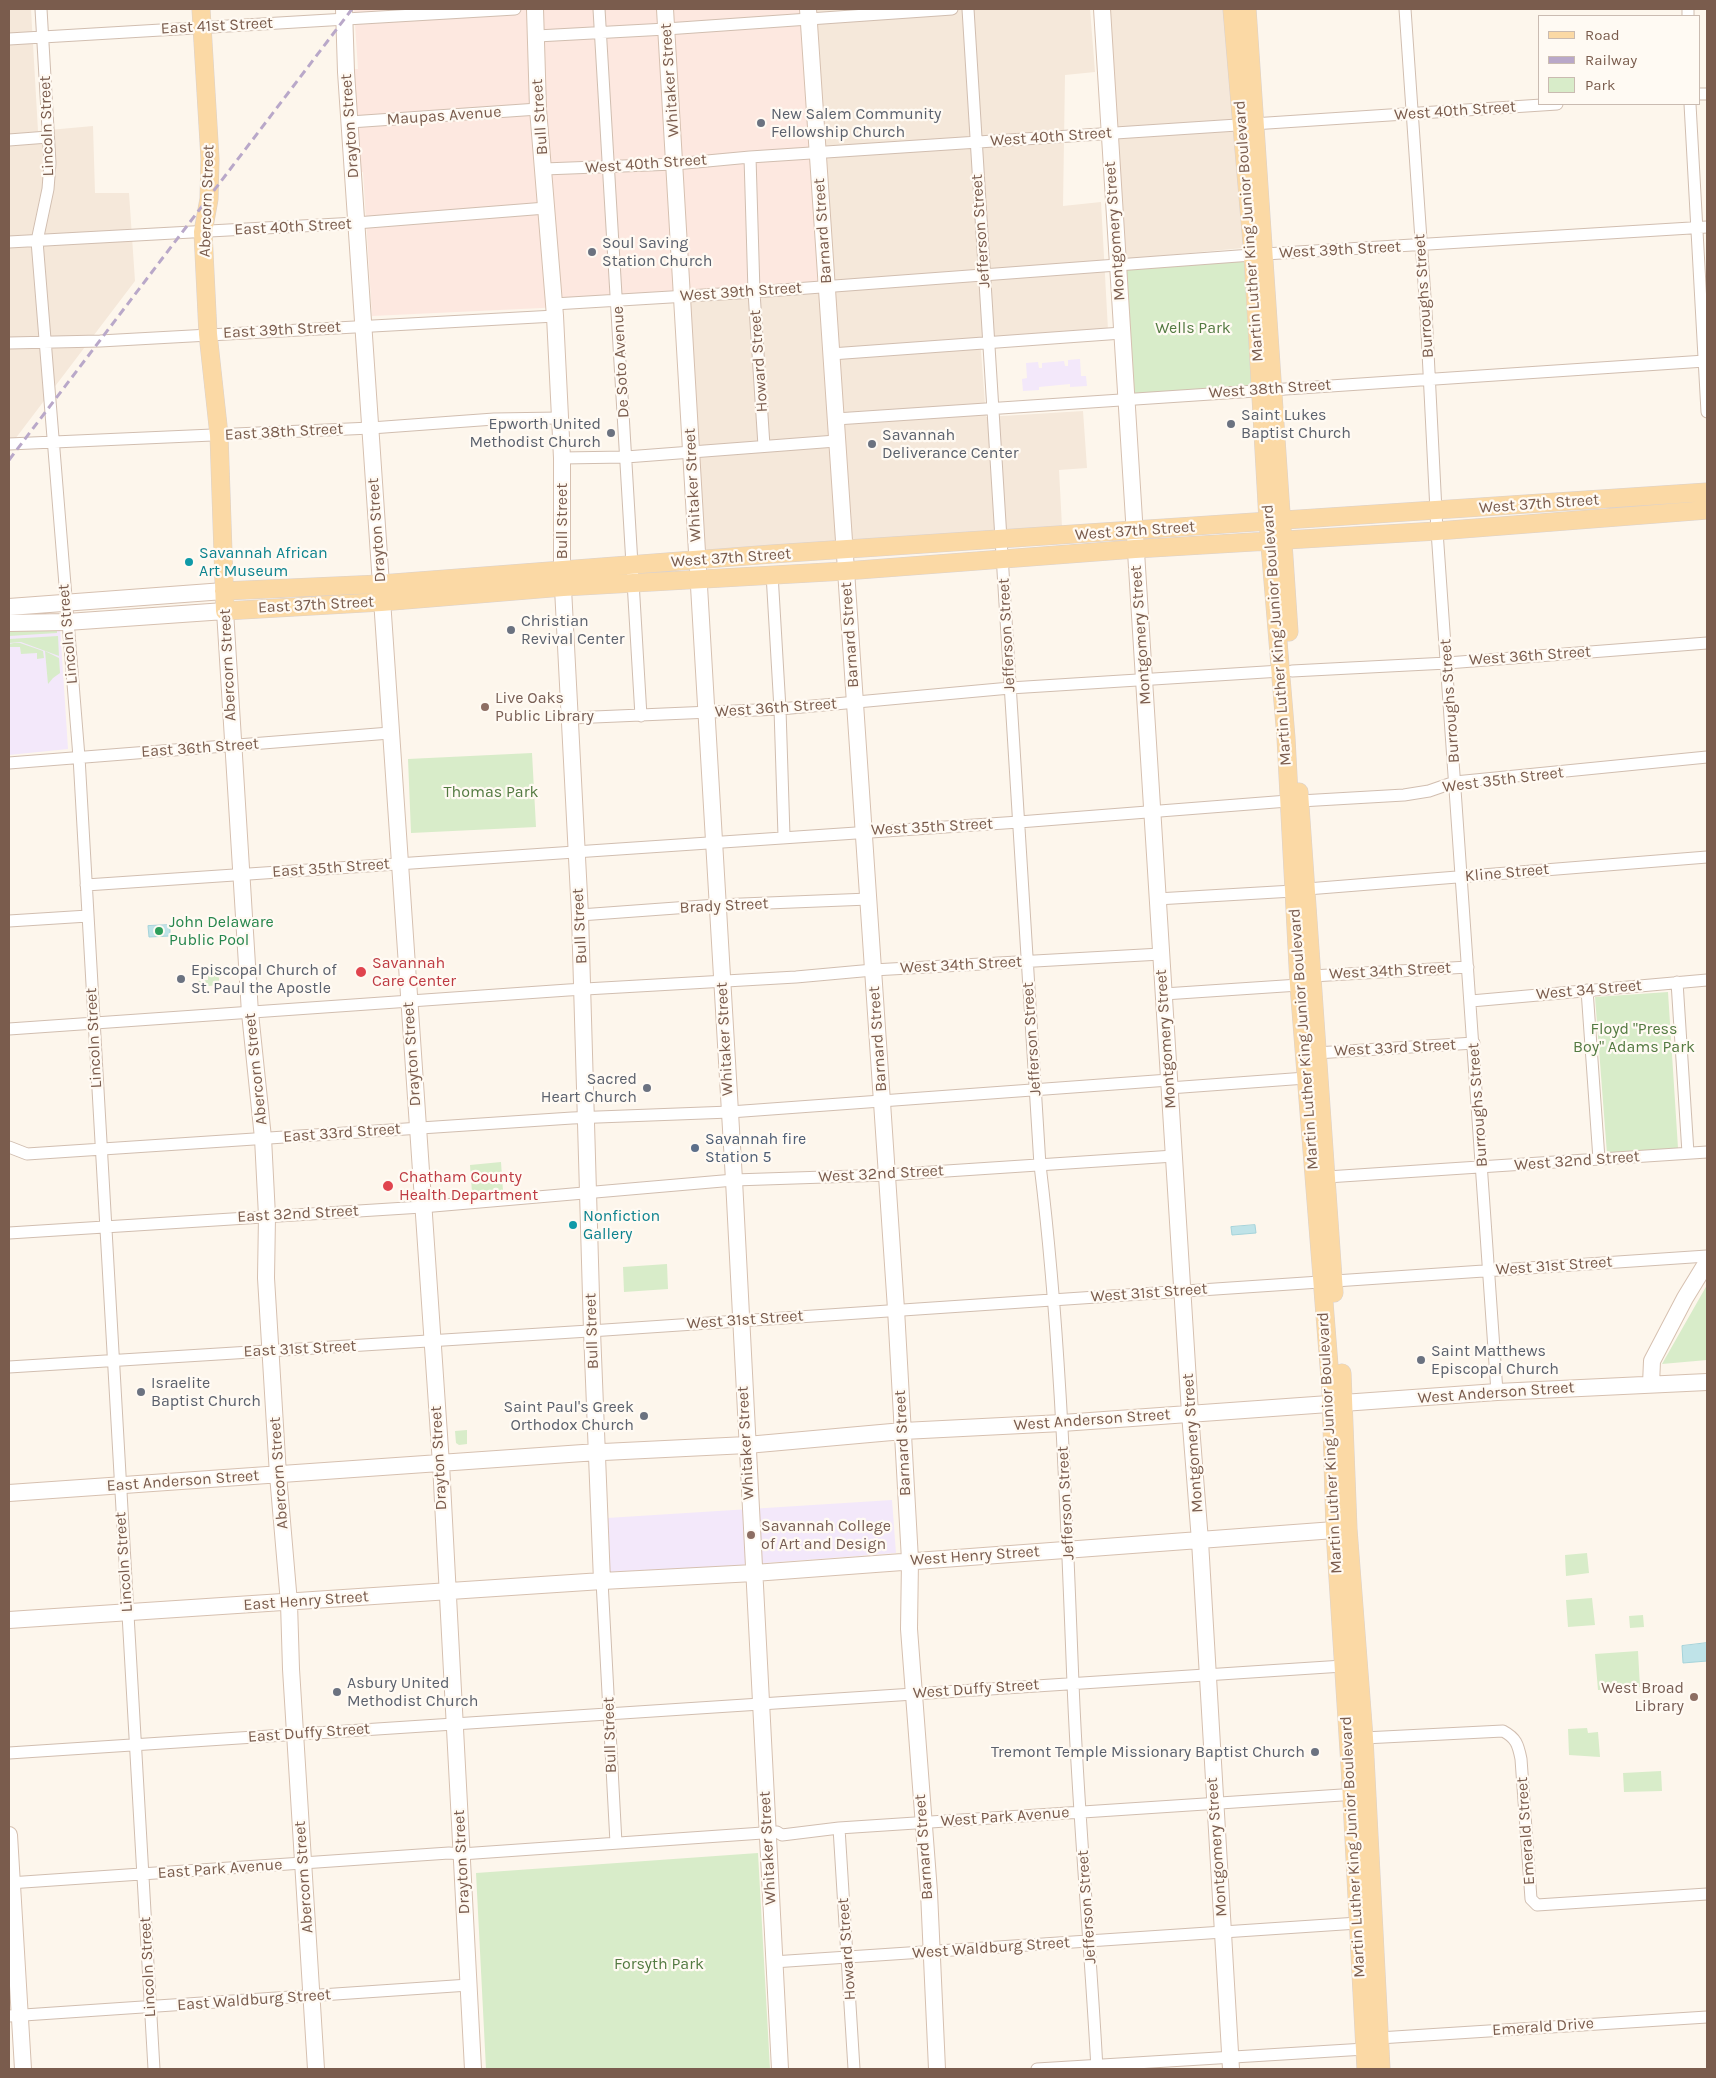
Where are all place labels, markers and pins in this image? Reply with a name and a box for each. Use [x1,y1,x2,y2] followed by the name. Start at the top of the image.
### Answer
[771,104,942,142] place label: New Salem Community Fellowship Church
[755,117,767,129] marker: New Salem Community Fellowship Church
[602,233,712,271] place label: Soul Saving Station Church
[586,246,598,258] marker: Soul Saving Station Church
[1241,405,1351,443] place label: Saint Lukes Baptist Church
[469,414,601,452] place label: Epworth United Methodist Church
[1225,418,1237,430] marker: Saint Lukes Baptist Church
[882,425,1018,463] place label: Savannah Deliverance Center
[605,427,617,439] marker: Epworth United Methodist Church
[866,438,878,450] marker: Savannah Deliverance Center
[199,543,328,581] place label: Savannah African Art Museum
[183,556,195,568] marker: Savannah African Art Museum
[521,611,625,649] place label: Christian Revival Center
[505,624,517,636] marker: Christian Revival Center
[495,688,594,726] place label: Live Oaks Public Library
[479,701,491,713] marker: Live Oaks Public Library
[169,912,274,950] place label: John Delaware Public Pool
[153,925,165,937] marker: John Delaware Public Pool
[372,953,456,991] place label: Savannah Care Center
[191,960,337,998] place label: Episcopal Church of St. Paul the Apostle
[354,965,368,979] marker: Savannah Care Center
[175,973,187,985] marker: Episcopal Church of St. Paul the Apostle
[541,1069,637,1107] place label: Sacred Heart Church
[641,1082,653,1094] marker: Sacred Heart Church
[705,1129,806,1167] place label: Savannah fire Station 5
[689,1142,701,1154] marker: Savannah fire Station 5
[399,1167,538,1205] place label: Chatham County Health Department
[381,1179,395,1193] marker: Chatham County Health Department
[583,1206,660,1244] place label: Nonfiction Gallery
[567,1219,579,1231] marker: Nonfiction Gallery
[1431,1341,1559,1379] place label: Saint Matthews Episcopal Church
[1415,1354,1427,1366] marker: Saint Matthews Episcopal Church
[151,1373,261,1411] place label: Israelite Baptist Church
[135,1386,147,1398] marker: Israelite Baptist Church
[504,1397,634,1435] place label: Saint Paul's Greek Orthodox Church
[638,1410,650,1422] marker: Saint Paul's Greek Orthodox Church
[761,1516,891,1554] place label: Savannah College of Art and Design
[745,1529,757,1541] marker: Savannah College of Art and Design
[347,1673,479,1711] place label: Asbury United Methodist Church
[1601,1678,1684,1716] place label: West Broad Library
[331,1686,343,1698] marker: Asbury United Methodist Church
[1688,1691,1700,1703] marker: West Broad Library
[991,1742,1305,1762] place label: Tremont Temple Missionary Baptist Church
[1309,1746,1321,1758] marker: Tremont Temple Missionary Baptist Church

